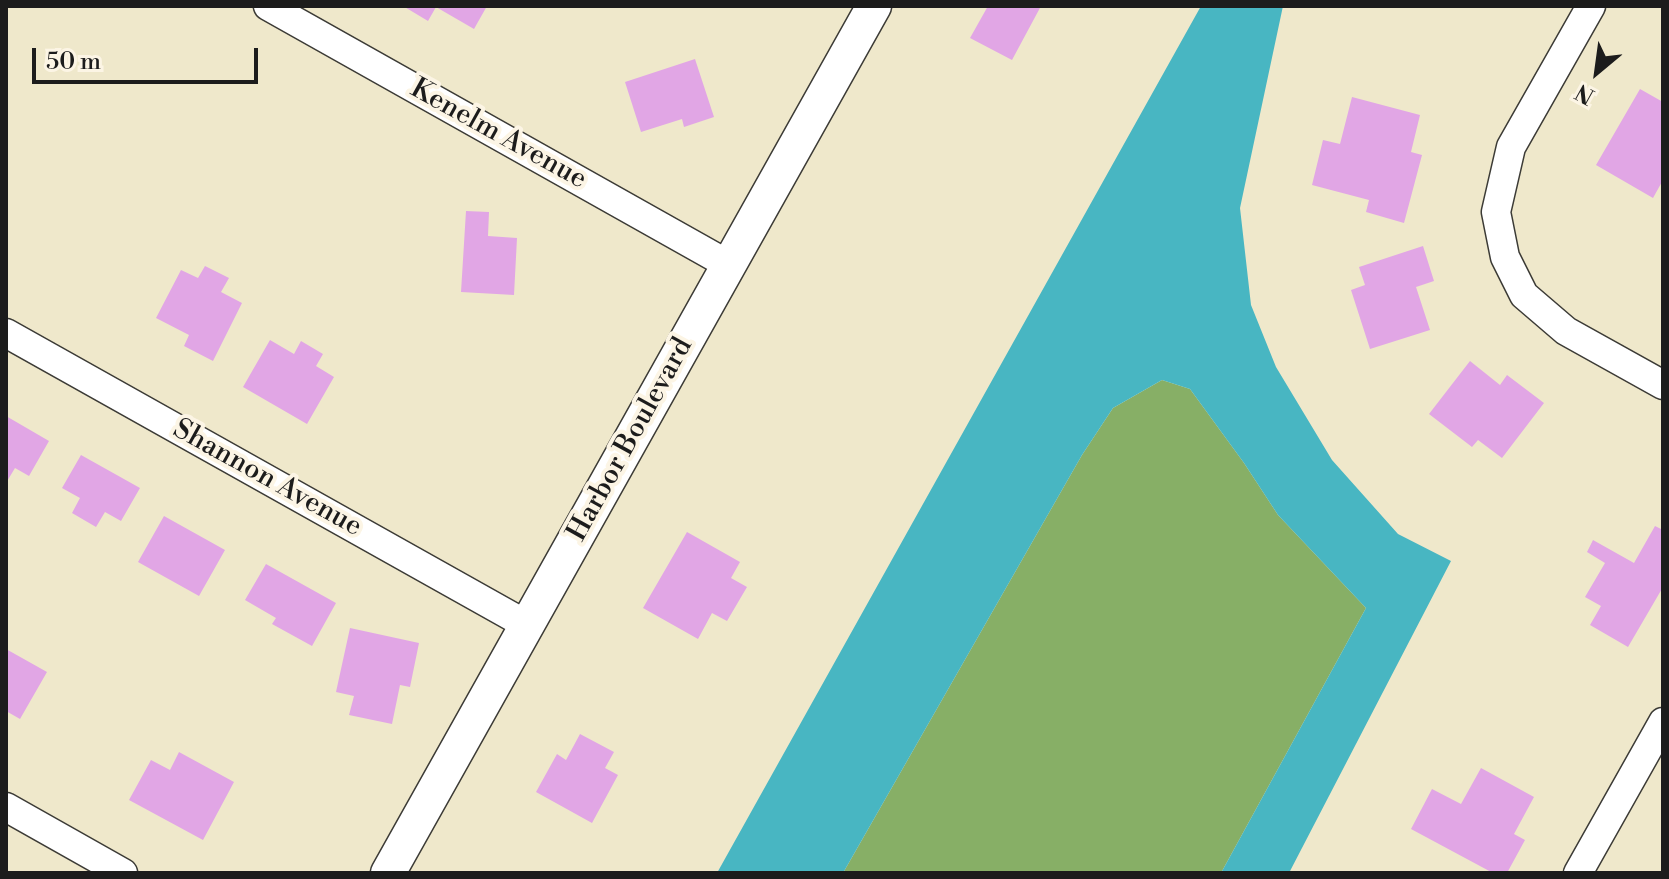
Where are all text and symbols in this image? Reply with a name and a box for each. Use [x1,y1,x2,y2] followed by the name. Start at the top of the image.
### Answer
[36,32,262,82] scale bar
[1557,32,1637,112] north arrow
[46,47,101,77] text: 50 m
[404,73,592,197] street label: Kenelm Avenue
[1571,77,1599,109] text: N
[561,332,701,548] street label: Harbor Boulevard
[167,413,367,545] street label: Shannon Avenue

